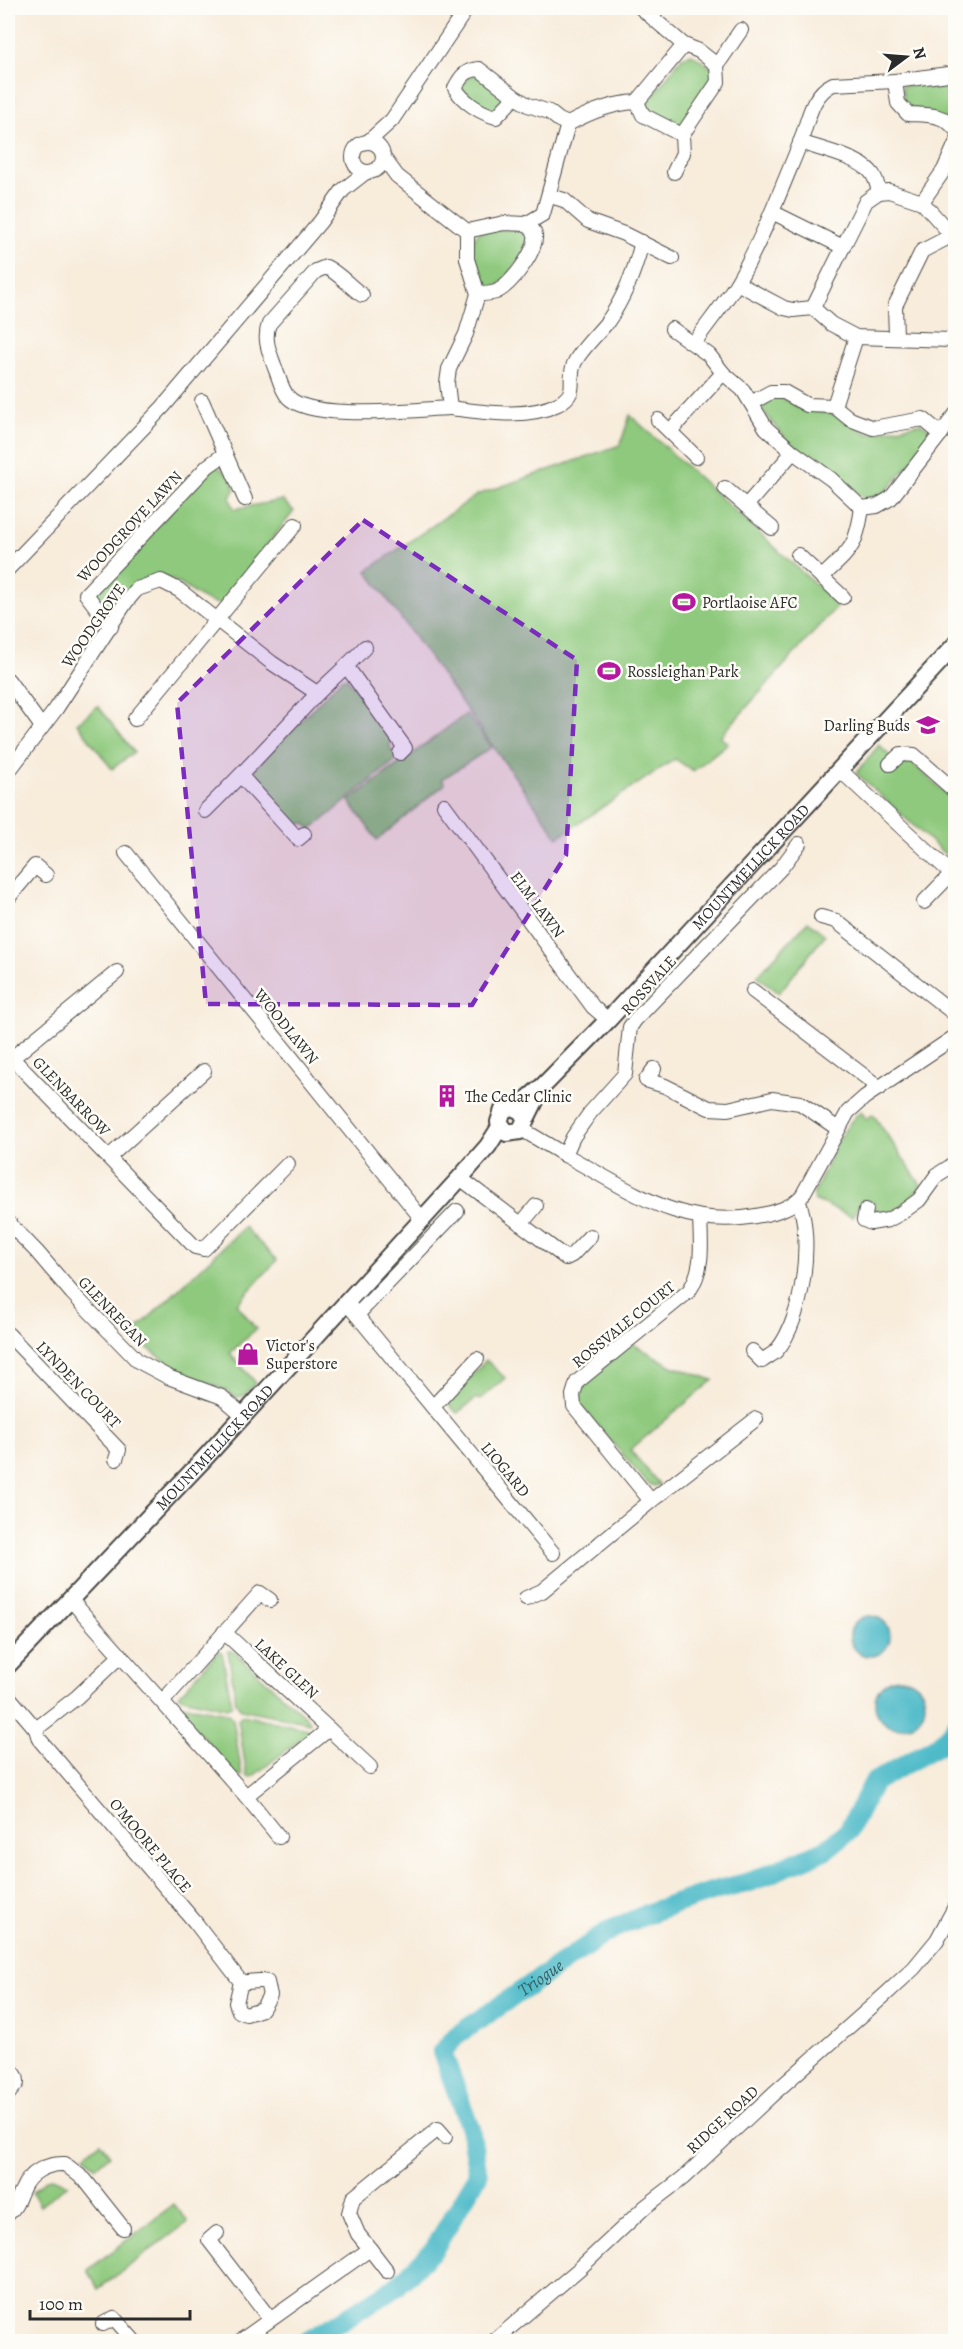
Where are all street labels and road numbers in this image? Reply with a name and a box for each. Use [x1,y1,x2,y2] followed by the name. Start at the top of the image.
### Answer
[72,466,187,588] street label: WOODGROVE LAWN
[56,579,131,673] street label: WOODGROVE
[687,799,815,935] street label: MOUNTMELLICK ROAD
[505,867,569,942] street label: ELM LAWN
[616,951,681,1020] street label: ROSSVALE
[248,983,324,1069] street label: WOODLAWN
[28,1052,115,1142] street label: GLENBARROW
[73,1272,151,1352] street label: GLENREGAN
[567,1276,680,1373] street label: ROSSVALE COURT
[31,1336,126,1433] street label: LYNDEN COURT
[151,1380,279,1515] street label: MOUNTMELLICK ROAD
[476,1437,535,1502] street label: LIOGARD
[250,1633,323,1704] street label: LAKE GLEN
[104,1794,196,1898] street label: O'MOORE PLACE
[682,2081,764,2159] street label: RIDGE ROAD

